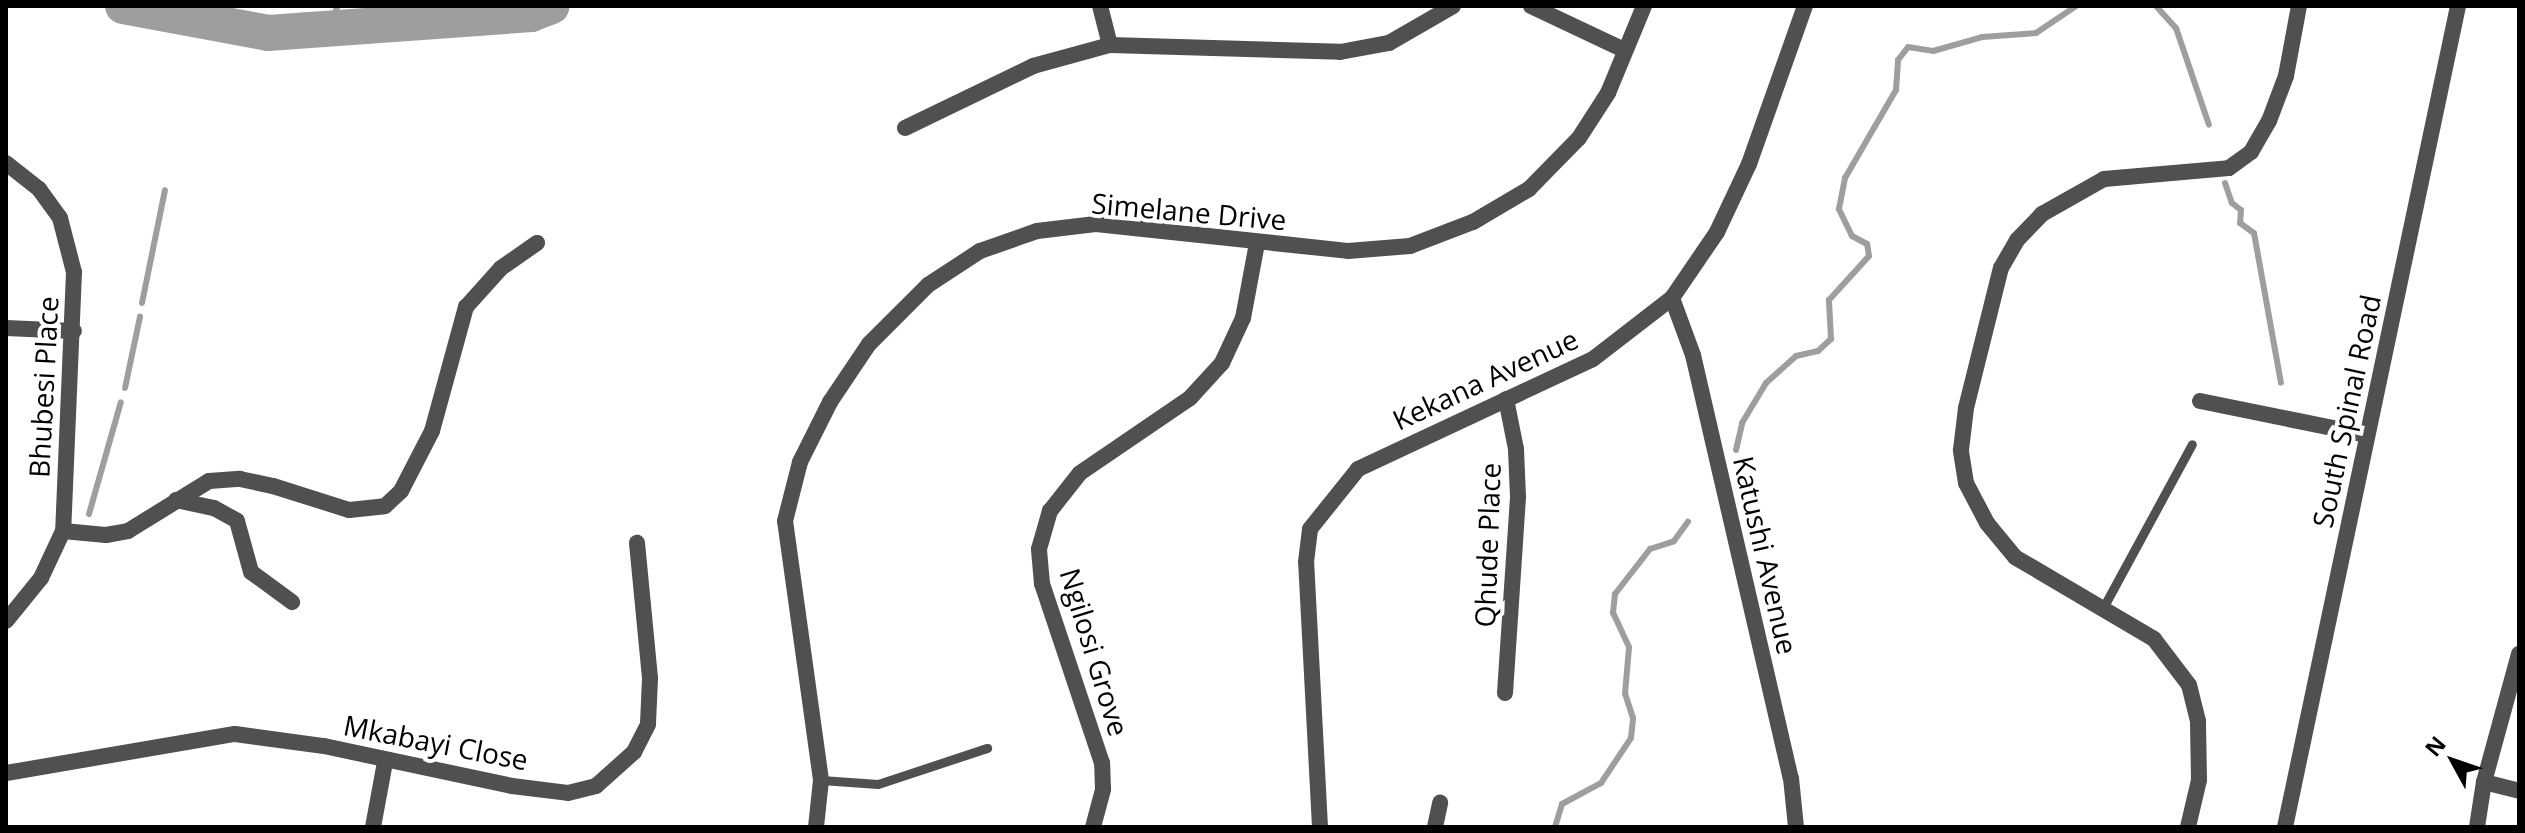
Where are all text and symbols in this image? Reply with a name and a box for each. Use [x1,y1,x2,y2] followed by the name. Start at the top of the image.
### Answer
[1090,186,1288,236] street label: Simelane Drive
[2305,291,2387,531] street label: South Spinal Road
[21,295,65,479] street label: Bhubesi Place
[1387,321,1583,437] street label: Kekana Avenue
[1727,453,1805,657] street label: Katushi Avenue
[1467,462,1507,628] street label: Qhude Place
[1054,564,1136,740] street label: Ngilosi Grove
[341,708,531,776] street label: Mkabayi Close
[2413,721,2493,801] north arrow
[2417,729,2452,762] text: N

